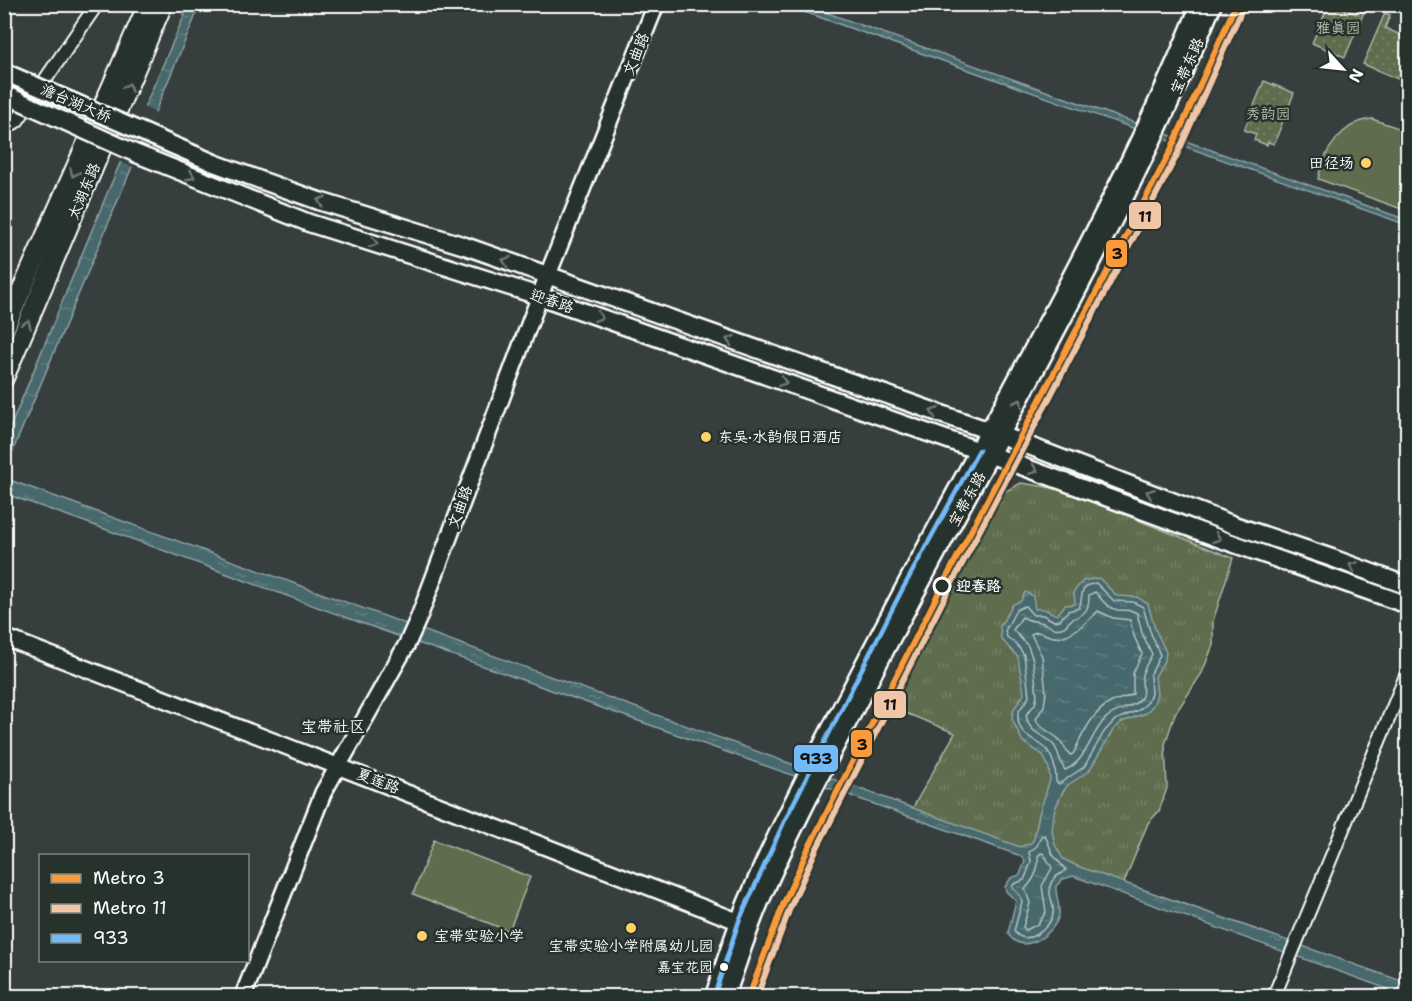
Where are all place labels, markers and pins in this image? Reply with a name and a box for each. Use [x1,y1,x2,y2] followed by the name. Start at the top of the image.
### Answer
[1309,153,1354,173] place label: 田径场
[1359,156,1373,170] marker: 田径场
[718,427,842,447] place label: 东吴·水韵假日酒店
[699,430,713,444] marker: 东吴·水韵假日酒店
[956,576,1001,596] place label: 迎春路
[933,577,951,595] marker: 迎春路
[624,921,638,935] marker: 宝带实验小学附属幼儿园
[434,926,524,946] place label: 宝带实验小学
[415,929,429,943] marker: 宝带实验小学
[548,936,714,956] place label: 宝带实验小学附属幼儿园
[657,958,713,976] place label: 嘉宝花园
[718,961,730,973] marker: 嘉宝花园

